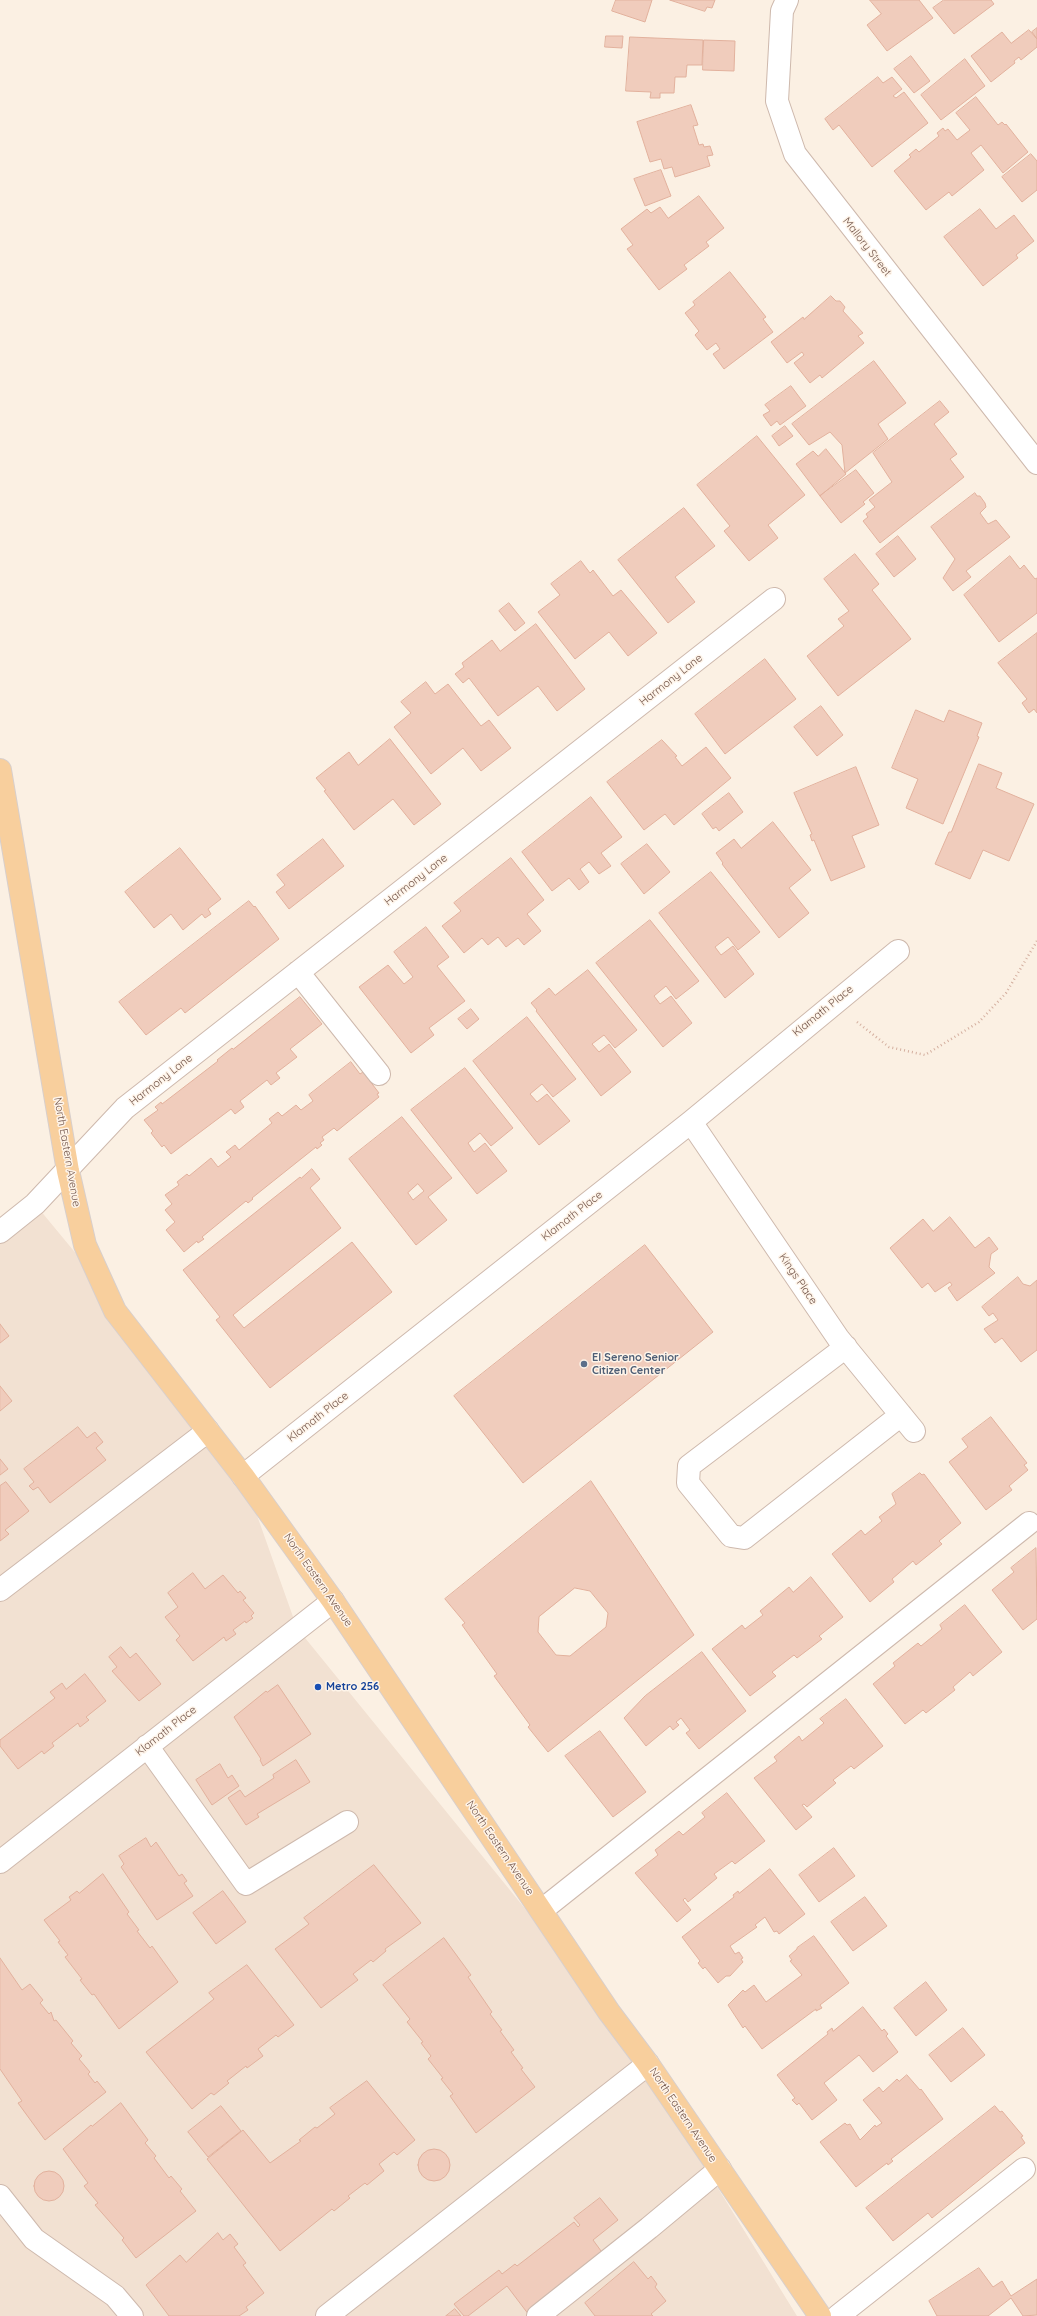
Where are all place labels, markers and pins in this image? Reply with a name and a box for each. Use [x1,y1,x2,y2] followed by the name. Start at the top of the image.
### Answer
[592,1351,679,1377] place label: El Sereno Senior Citizen Center
[579,1359,589,1369] marker: El Sereno Senior Citizen Center
[326,1680,379,1694] place label: Metro 256
[313,1682,323,1692] marker: Metro 256

